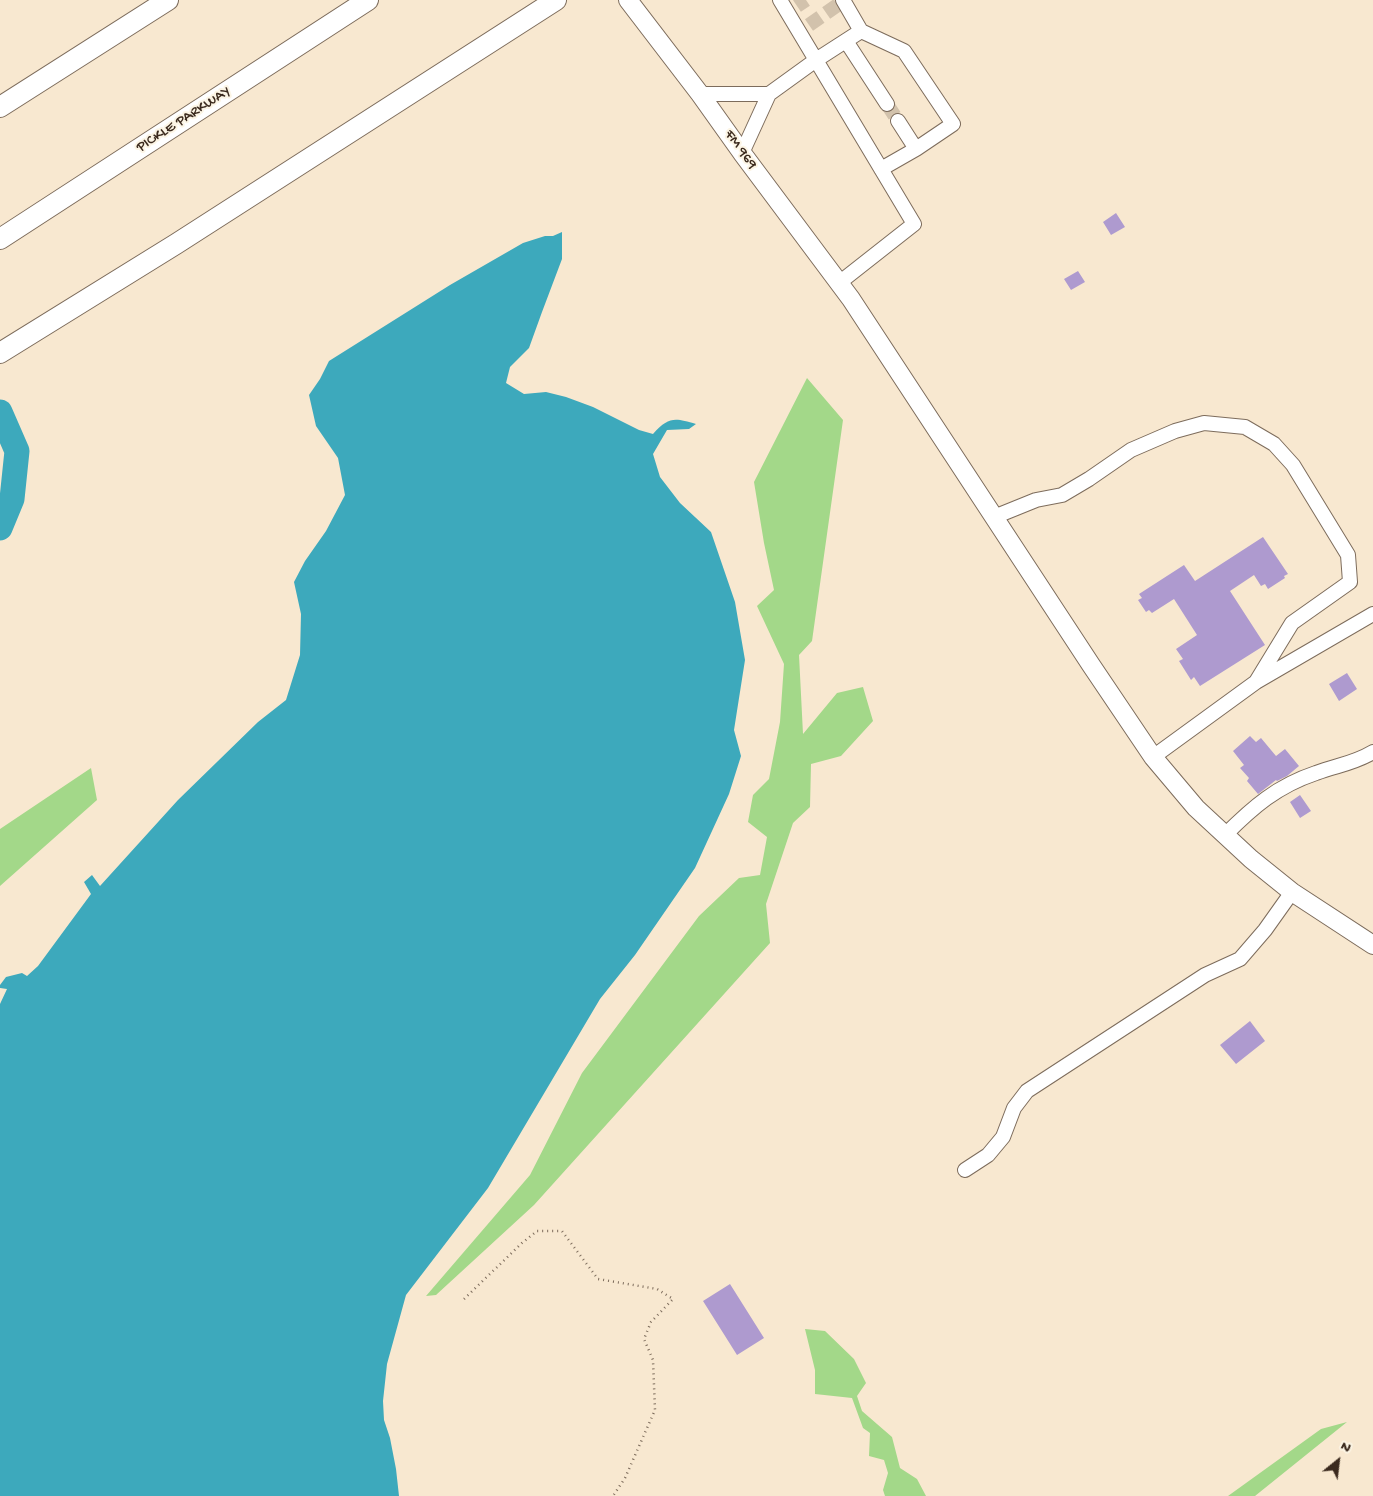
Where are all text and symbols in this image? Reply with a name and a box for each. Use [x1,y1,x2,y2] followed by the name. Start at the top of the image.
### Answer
[134,83,234,157] street label: PICKLE PARKWAY
[720,127,760,173] street label: FM 969
[1313,1436,1363,1486] north arrow
[1337,1438,1354,1457] text: N

